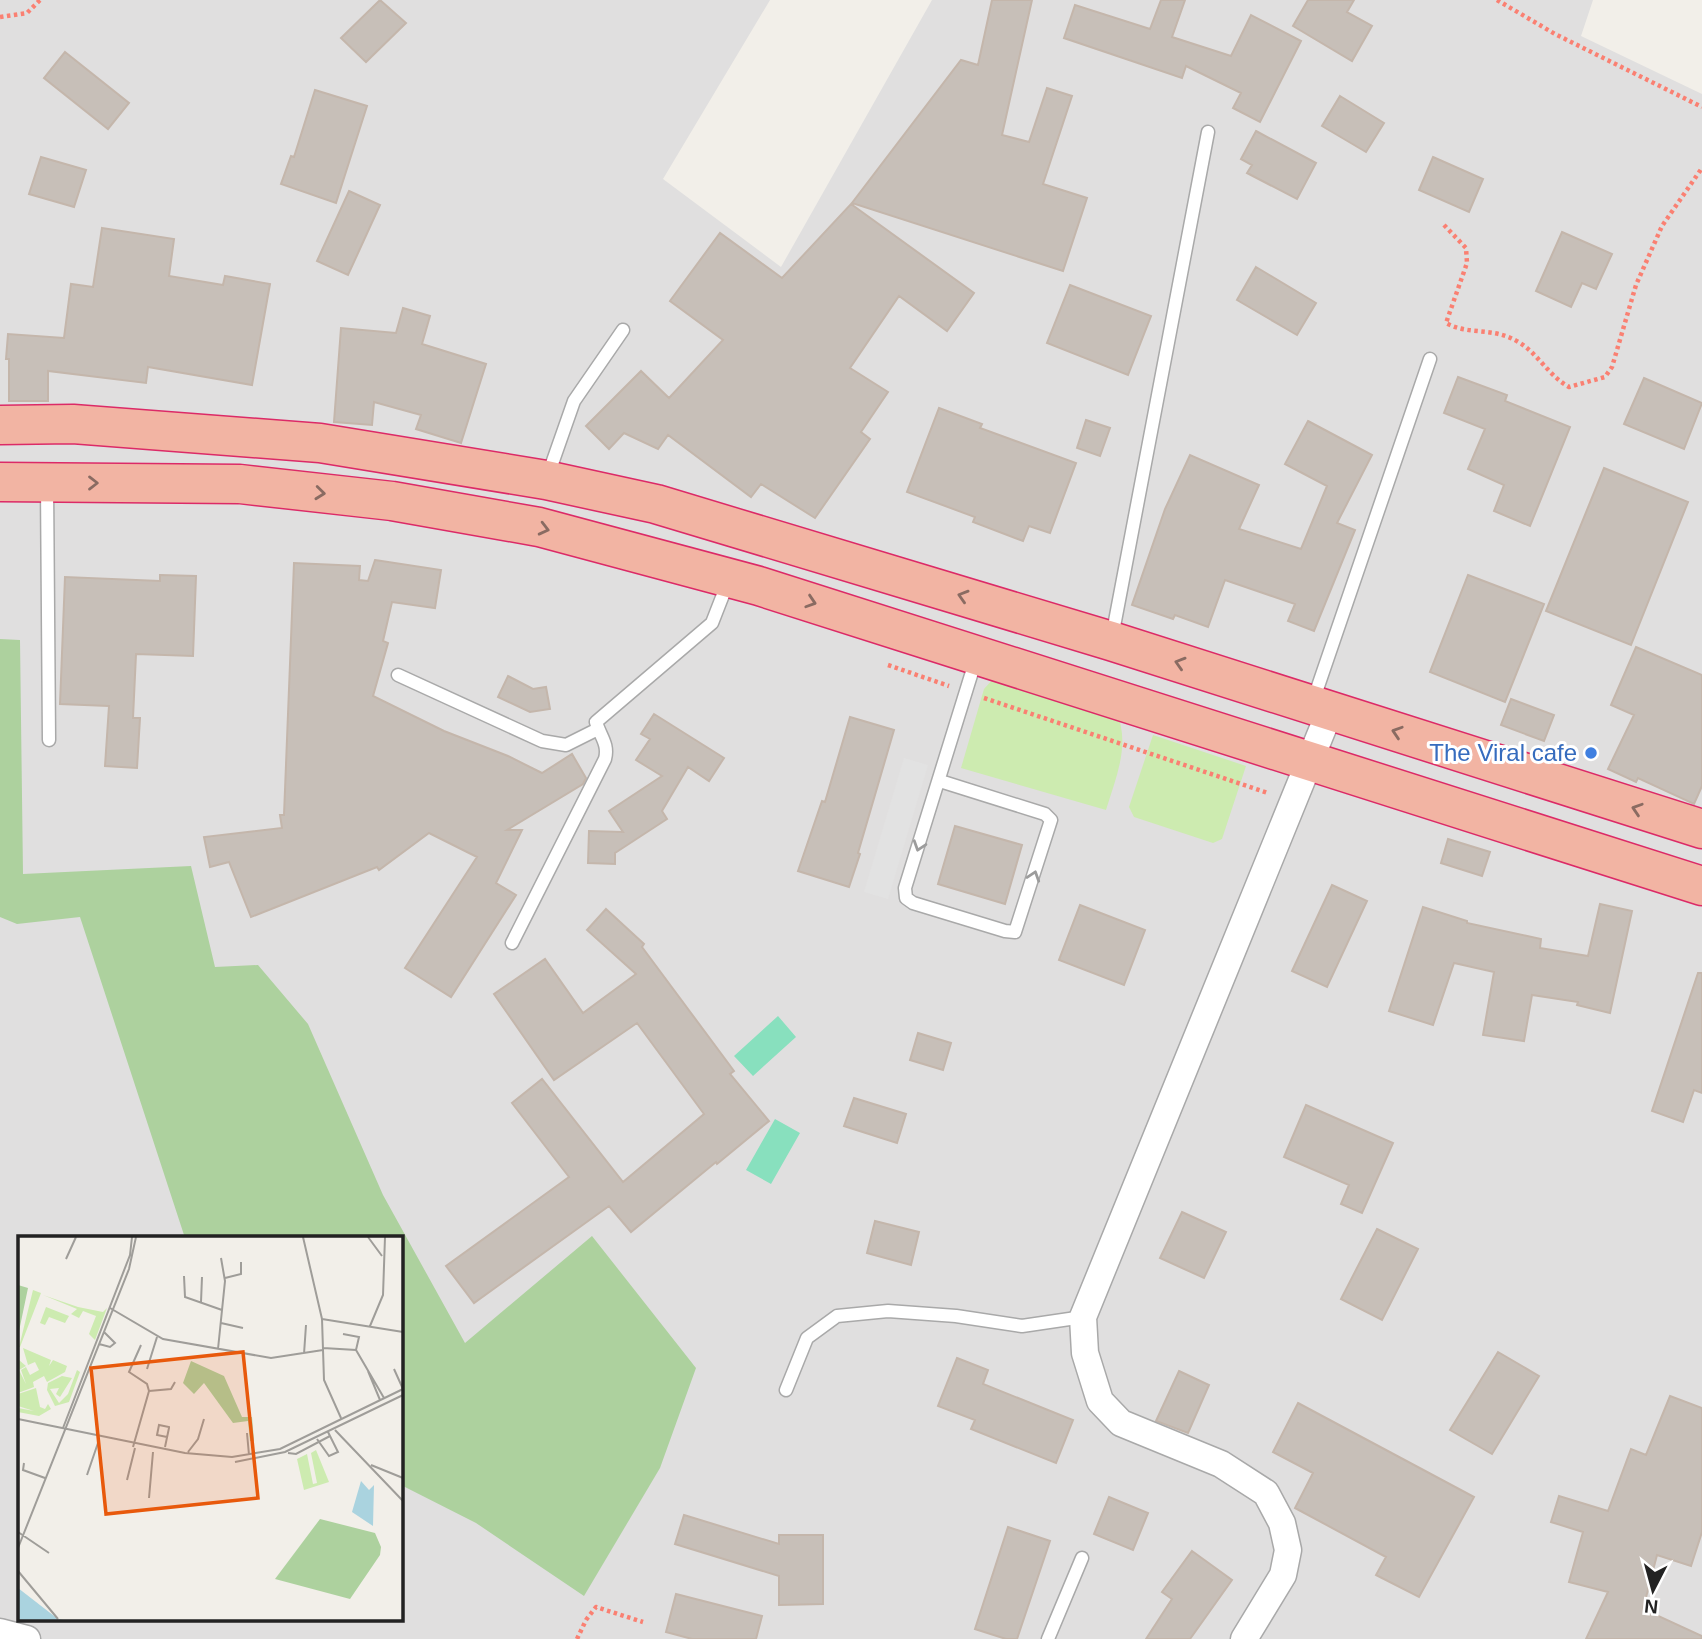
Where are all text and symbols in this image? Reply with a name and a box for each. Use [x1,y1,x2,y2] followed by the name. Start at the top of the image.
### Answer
[88,475,98,491] one-way arrow
[314,485,326,500] one-way arrow
[538,521,550,535] one-way arrow
[957,590,969,605] one-way arrow
[804,594,816,609] one-way arrow
[1174,657,1186,672] one-way arrow
[1391,726,1403,741] one-way arrow
[1429,739,1577,766] place label: The Viral cafe
[1583,745,1599,761] marker: The Viral cafe
[1631,802,1643,817] one-way arrow
[913,840,927,852] one-way arrow
[1026,871,1040,883] one-way arrow
[18,1236,402,1622] inset map
[1618,1555,1688,1625] north arrow
[1643,1595,1659,1618] text: N

